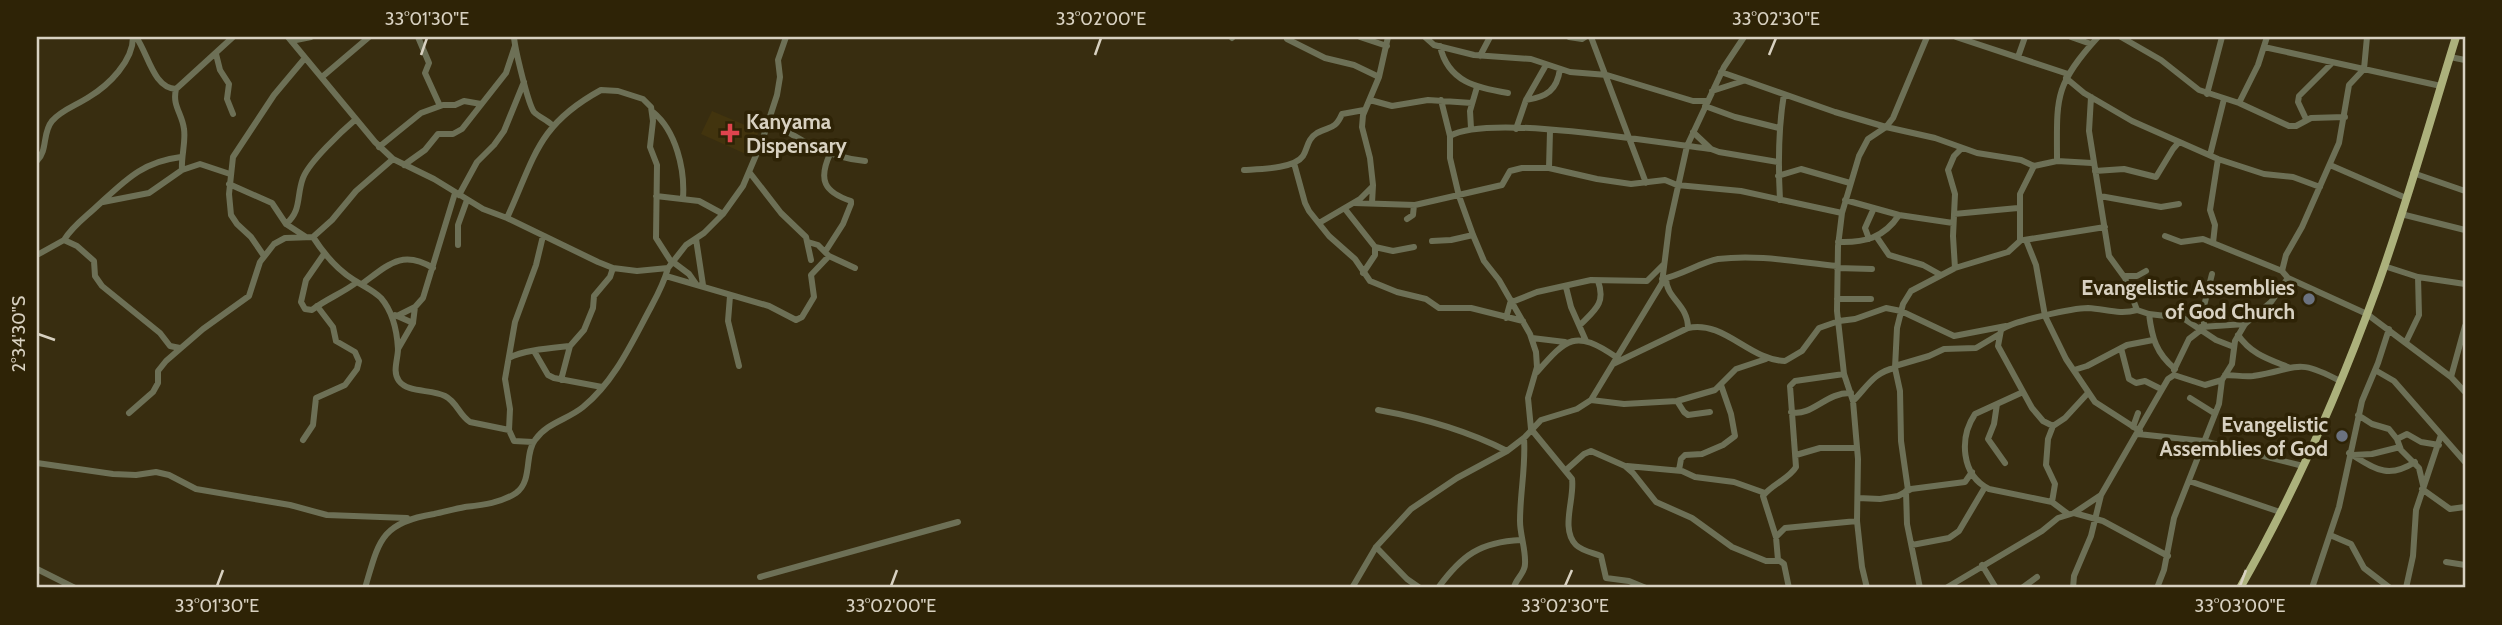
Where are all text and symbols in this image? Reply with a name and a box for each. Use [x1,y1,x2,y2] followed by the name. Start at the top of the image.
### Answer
[385,8,469,30] text: 33°01'30"E
[1056,8,1146,30] text: 33°02'00"E
[1732,8,1820,30] text: 33°02'30"E
[746,109,848,158] place label: Kanyama Dispensary
[720,123,740,143] marker: Kanyama Dispensary
[2081,275,2295,324] place label: Evangelistic Assemblies of God Church
[2301,291,2317,307] marker: Evangelistic Assemblies of God Church
[8,296,30,372] text: 2°34'30"S
[2160,412,2328,461] place label: Evangelistic Assemblies of God
[2334,428,2350,444] marker: Evangelistic Assemblies of God
[175,595,259,617] text: 33°01'30"E
[846,595,936,617] text: 33°02'00"E
[1521,595,1609,617] text: 33°02'30"E
[2194,595,2286,617] text: 33°03'00"E

